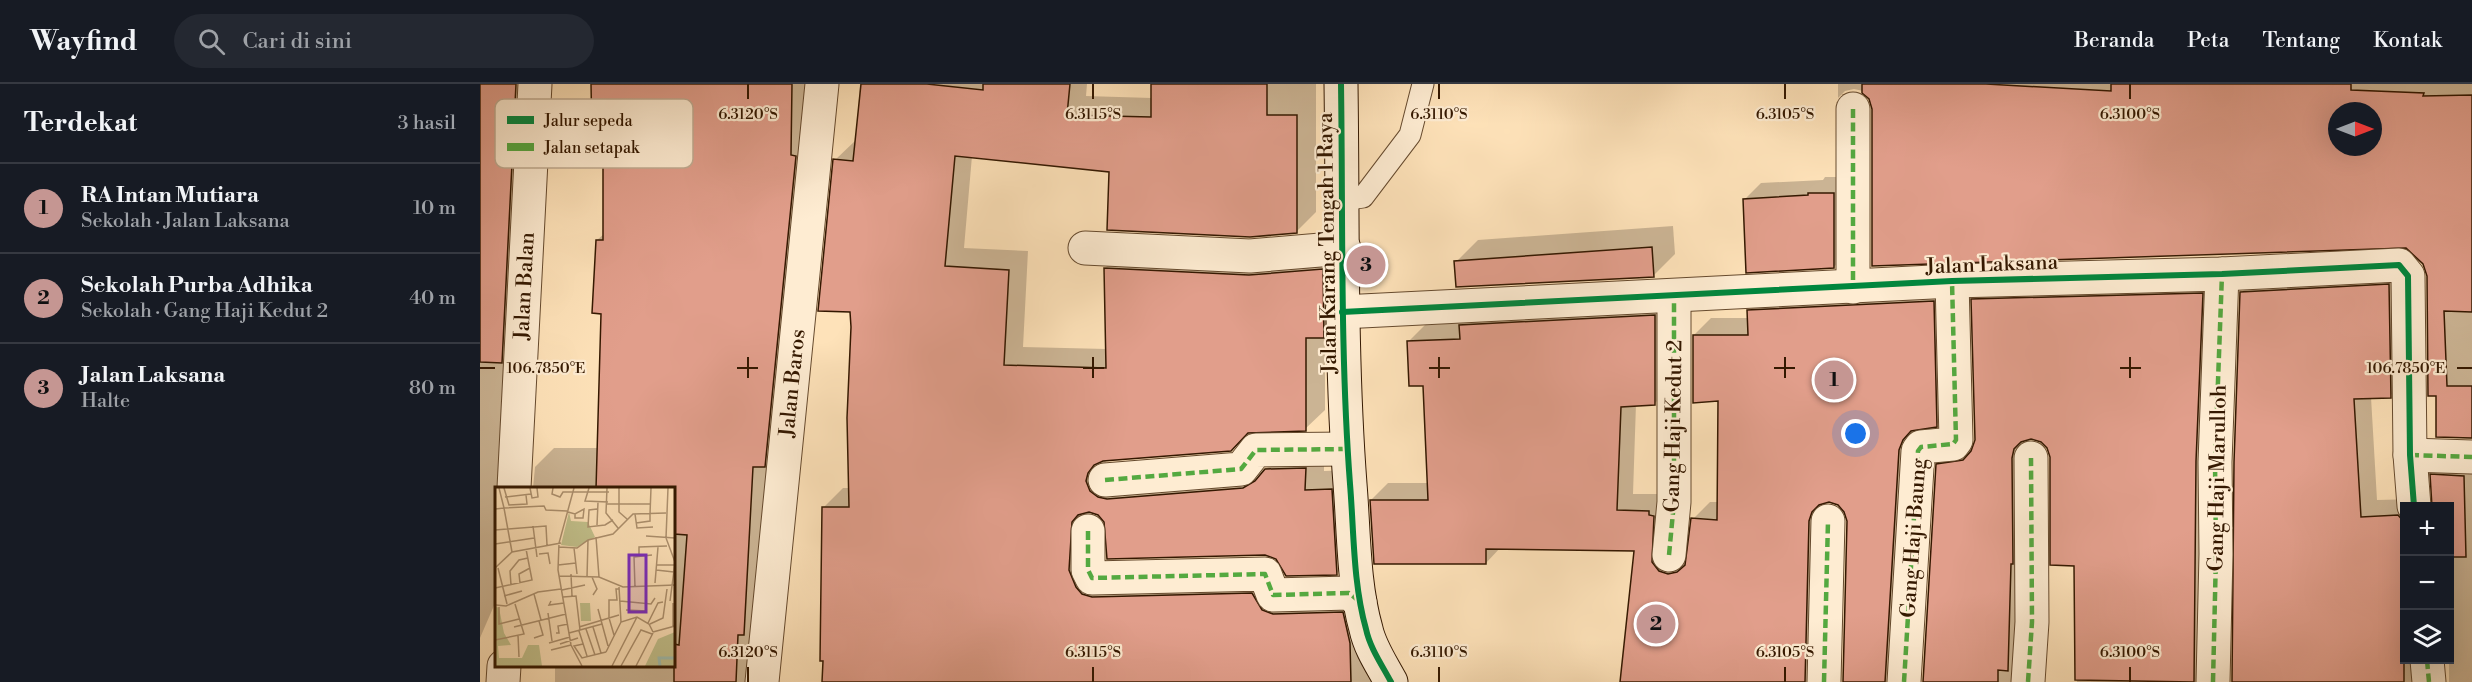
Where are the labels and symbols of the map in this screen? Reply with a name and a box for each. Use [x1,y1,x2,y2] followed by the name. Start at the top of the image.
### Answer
[495,99,693,168] legend
[2328,102,2382,156] north arrow
[718,105,778,124] text: 6.3120°S
[1065,105,1121,124] text: 6.3115°S
[1410,105,1468,124] text: 6.3110°S
[1756,105,1814,124] text: 6.3105°S
[2100,105,2160,124] text: 6.3100°S
[543,111,633,131] text: Jalur sepeda
[1313,112,1343,375] street label: Jalan Karang Tengah 1 Raya
[543,138,641,158] text: Jalan setapak
[509,231,541,342] street label: Jalan Balan
[1346,242,1386,288] pin: 3
[1924,250,2059,280] street label: Jalan Laksana
[774,328,812,439] street label: Jalan Baros
[1659,339,1689,513] street label: Gang Haji Kedut 2
[1814,358,1854,402] pin: 1
[507,359,585,378] text: 106.7850°E
[2367,359,2445,378] text: 106.7850°E
[2203,384,2233,572] street label: Gang Haji Marulloh
[1841,419,1870,448] your location
[1895,457,1933,619] street label: Gang Haji Baung
[495,487,675,667] inset map
[1636,602,1676,646] pin: 2
[718,643,778,662] text: 6.3120°S
[1065,643,1121,662] text: 6.3115°S
[1410,643,1468,662] text: 6.3110°S
[1756,643,1814,662] text: 6.3105°S
[2100,643,2160,662] text: 6.3100°S

